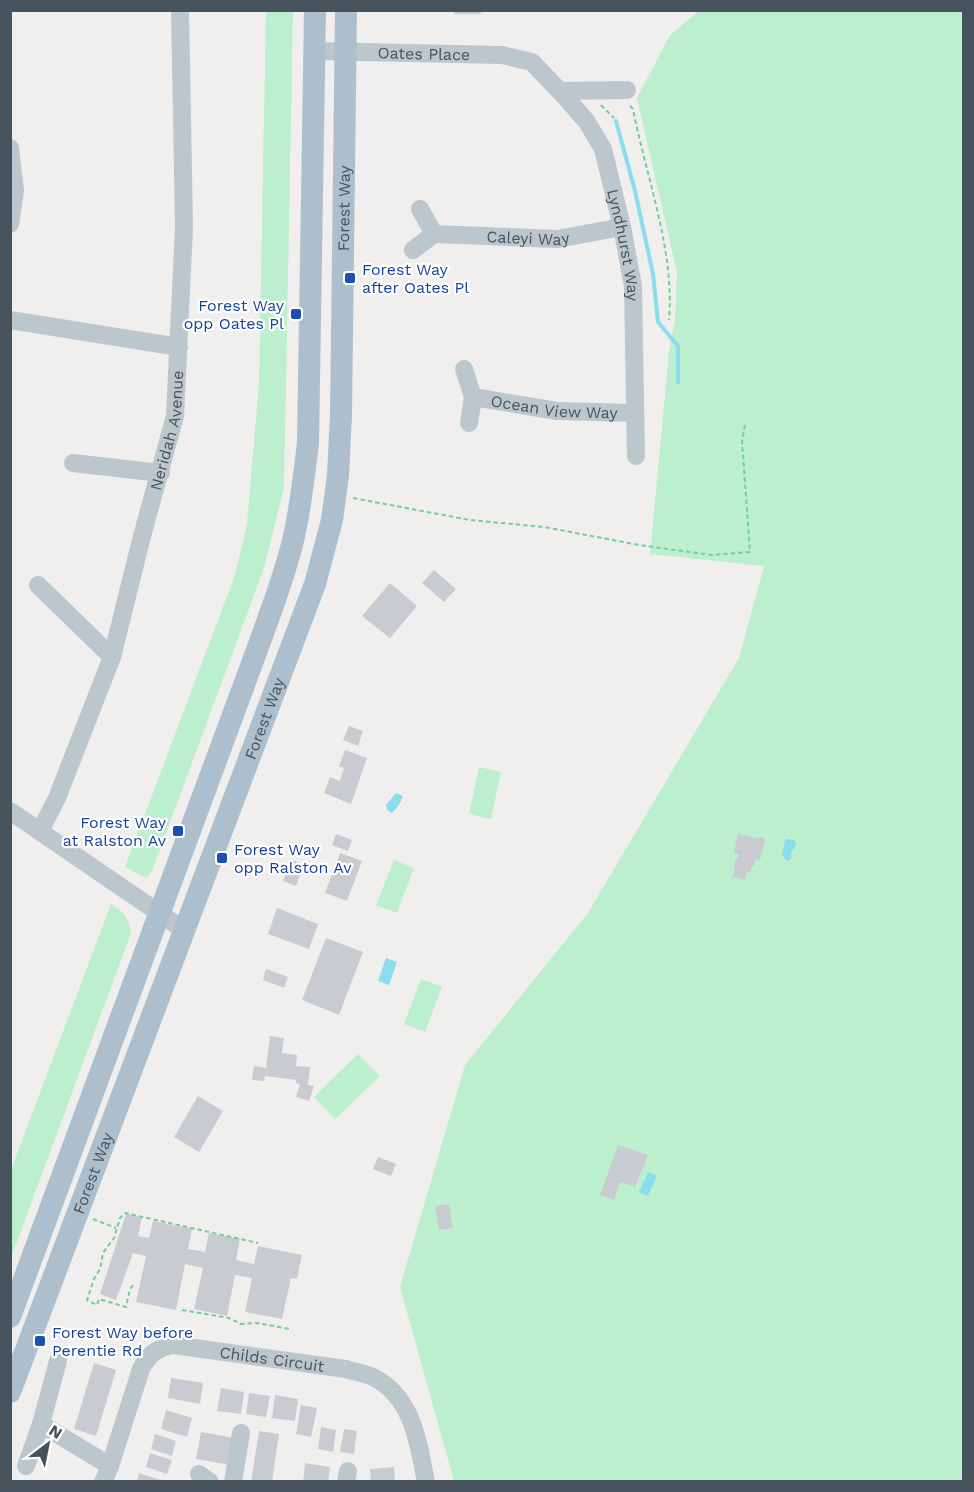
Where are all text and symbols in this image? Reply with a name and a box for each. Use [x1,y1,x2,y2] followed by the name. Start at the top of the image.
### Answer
[378,43,470,64] street label: Oates Place
[334,165,354,251] street label: Forest Way
[603,187,642,302] street label: Lyndhurst Way
[486,227,572,249] street label: Caleyi Way
[362,260,469,297] place label: Forest Way after Oates Pl
[343,271,357,285] marker: Forest Way after Oates Pl
[184,296,285,333] place label: Forest Way opp Oates Pl
[289,307,303,321] marker: Forest Way opp Oates Pl
[146,370,187,493] street label: Neridah Avenue
[489,391,619,423] street label: Ocean View Way
[241,674,289,762] street label: Forest Way
[63,813,167,850] place label: Forest Way at Ralston Av
[171,824,185,838] marker: Forest Way at Ralston Av
[234,840,352,877] place label: Forest Way opp Ralston Av
[215,851,229,865] marker: Forest Way opp Ralston Av
[69,1129,117,1217] street label: Forest Way
[52,1323,193,1360] place label: Forest Way before Perentie Rd
[33,1334,47,1348] marker: Forest Way before Perentie Rd
[218,1343,326,1376] street label: Childs Circuit
[18,1414,78,1474] north arrow
[46,1421,66,1443] text: N

